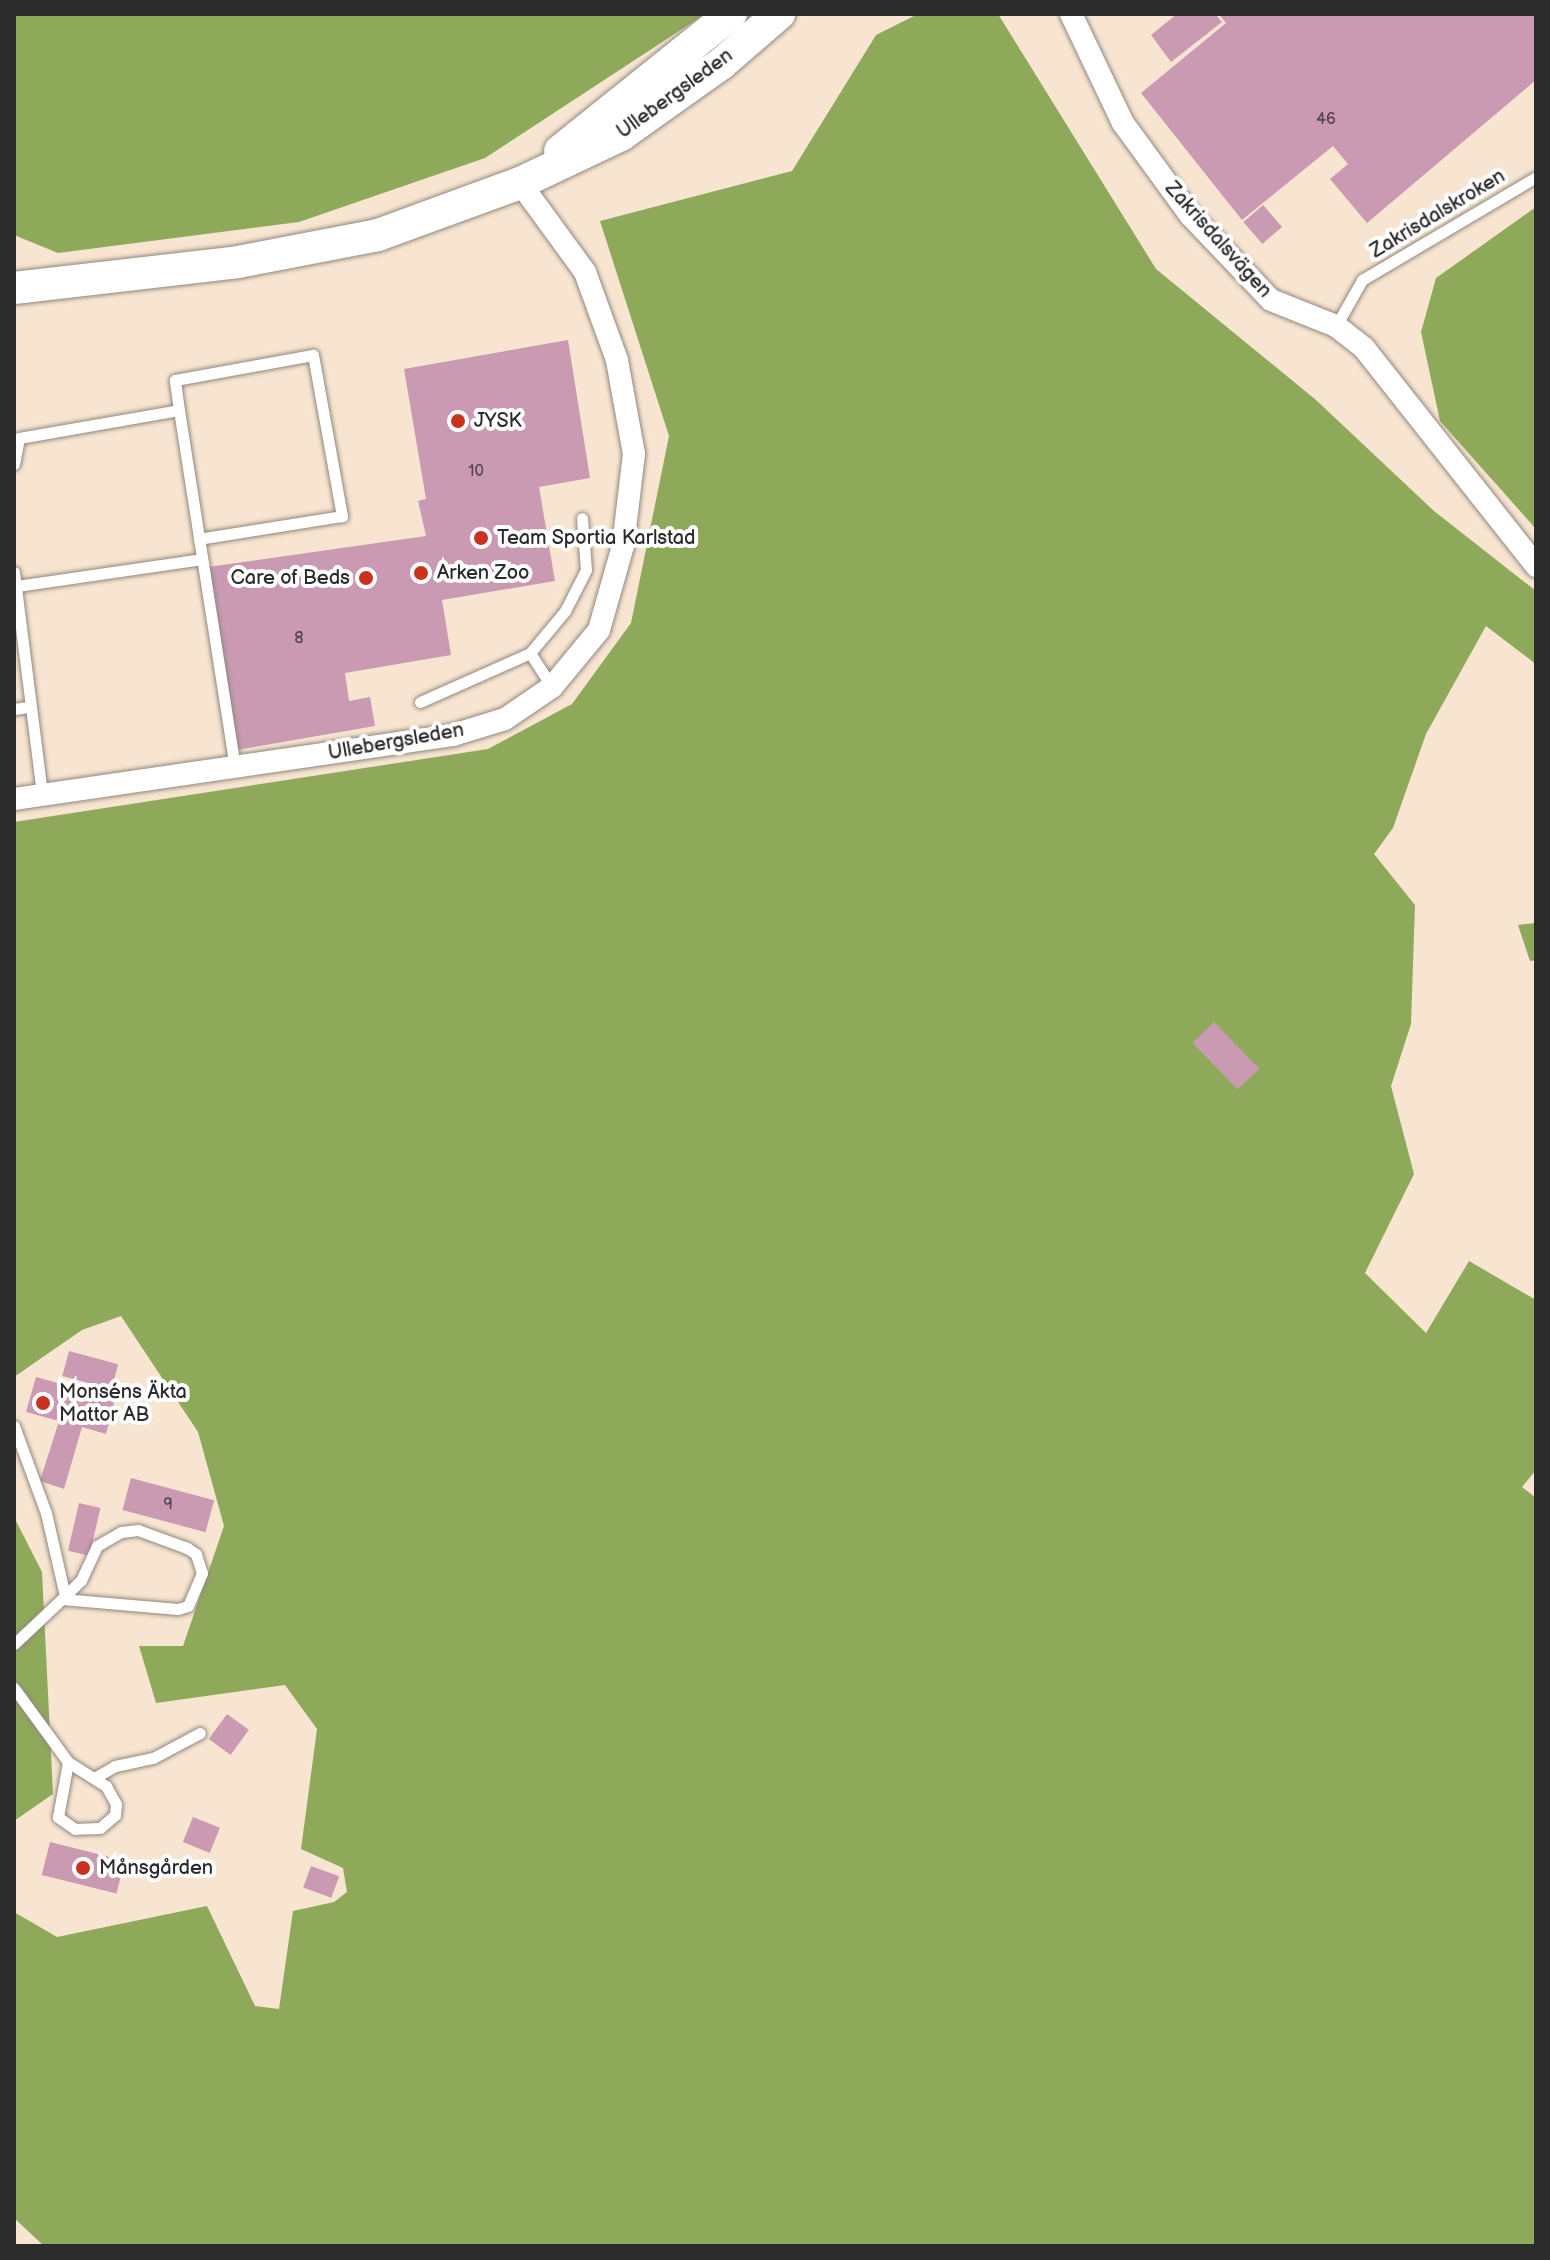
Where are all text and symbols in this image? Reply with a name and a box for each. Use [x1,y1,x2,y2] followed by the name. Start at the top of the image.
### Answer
[612,44,738,144] street label: Ullebergsleden
[1316,110,1336,130] house number: 46
[1366,164,1510,264] street label: Zakrisdalskroken
[1160,177,1276,303] street label: Zakrisdalsvägen
[474,409,521,433] place label: JYSK
[449,412,467,430] marker: JYSK
[468,462,484,482] house number: 10
[497,526,696,550] place label: Team Sportia Karlstad
[472,529,490,547] marker: Team Sportia Karlstad
[437,561,529,585] place label: Arken Zoo
[412,564,430,582] marker: Arken Zoo
[231,566,350,590] place label: Care of Beds
[357,569,375,587] marker: Care of Beds
[294,629,304,649] house number: 8
[326,718,466,766] street label: Ullebergsleden
[59,1380,187,1427] place label: Monséns Äkta Mattor AB
[34,1394,52,1412] marker: Monséns Äkta Mattor AB
[163,1495,173,1515] house number: 9
[99,1856,213,1880] place label: Månsgården
[74,1859,92,1877] marker: Månsgården

